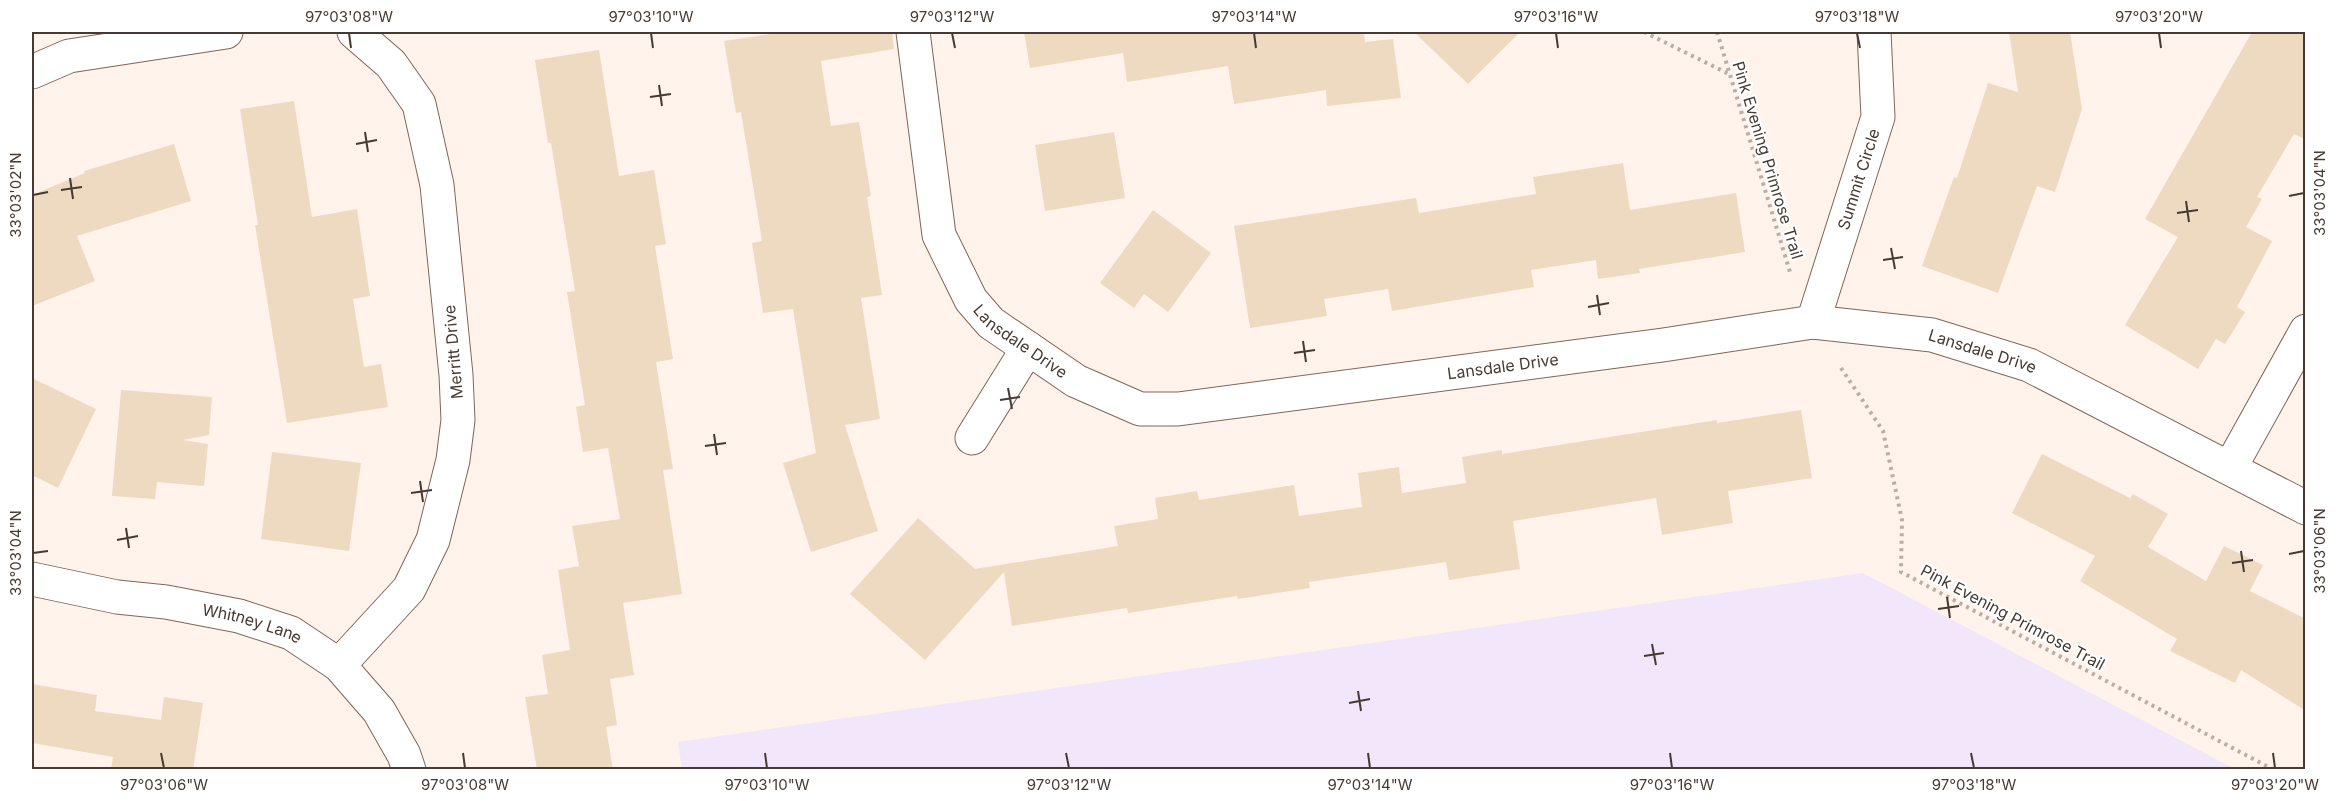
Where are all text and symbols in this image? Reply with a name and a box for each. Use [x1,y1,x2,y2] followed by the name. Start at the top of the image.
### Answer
[305,7,393,26] text: 97°03'08"W
[609,7,694,26] text: 97°03'10"W
[910,7,995,26] text: 97°03'12"W
[1211,7,1297,26] text: 97°03'14"W
[1514,7,1599,26] text: 97°03'16"W
[1815,7,1900,26] text: 97°03'18"W
[2115,7,2203,26] text: 97°03'20"W
[1728,59,1808,261] street label: Pink Evening Primrose Trail
[1833,126,1884,232] street label: Summit Circle
[2310,150,2329,236] text: 33°03'04"N
[6,152,25,238] text: 33°03'02"N
[969,300,1071,382] street label: Lansdale Drive
[439,304,467,400] street label: Merritt Drive
[1926,325,2040,377] street label: Lansdale Drive
[1446,349,1560,383] street label: Lansdale Drive
[2310,508,2329,594] text: 33°03'06"N
[6,510,25,596] text: 33°03'04"N
[1917,560,2109,674] street label: Pink Evening Primrose Trail
[201,599,306,648] street label: Whitney Lane
[120,775,208,794] text: 97°03'06"W
[421,775,509,794] text: 97°03'08"W
[725,775,810,794] text: 97°03'10"W
[1027,775,1112,794] text: 97°03'12"W
[1327,775,1413,794] text: 97°03'14"W
[1630,775,1715,794] text: 97°03'16"W
[1932,775,2017,794] text: 97°03'18"W
[2231,775,2319,794] text: 97°03'20"W

